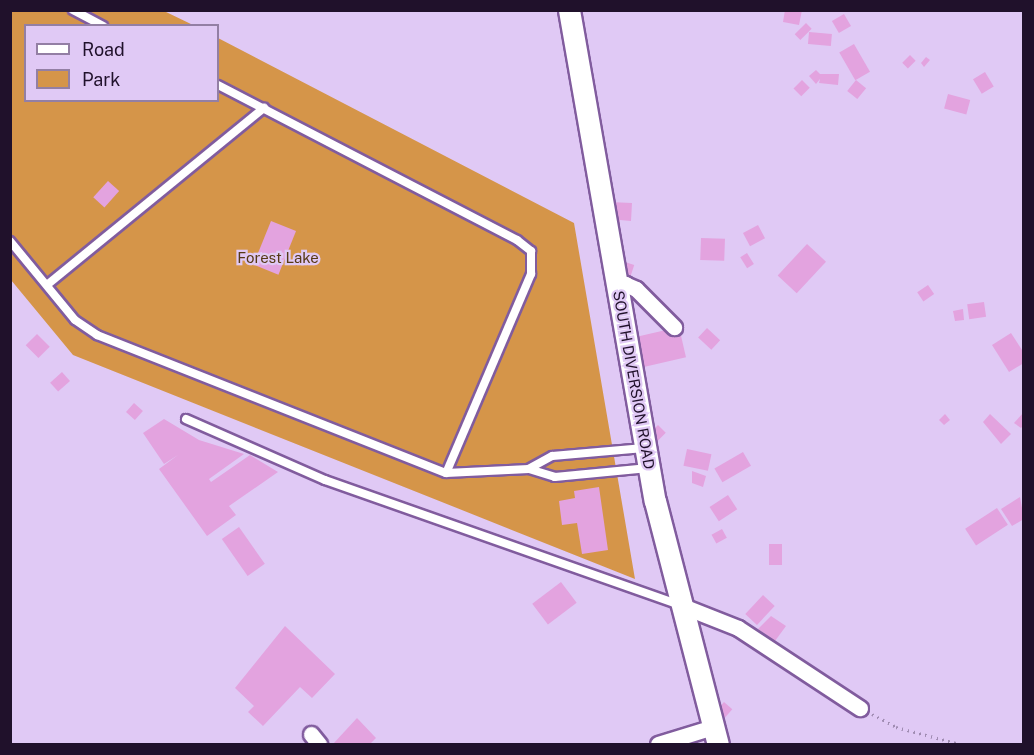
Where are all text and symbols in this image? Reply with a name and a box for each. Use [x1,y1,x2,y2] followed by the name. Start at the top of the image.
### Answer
[24,24,219,102] legend
[82,39,125,60] text: Road
[82,69,120,90] text: Park
[237,249,319,267] park label: Forest Lake
[609,289,659,471] street label: SOUTH DIVERSION ROAD

